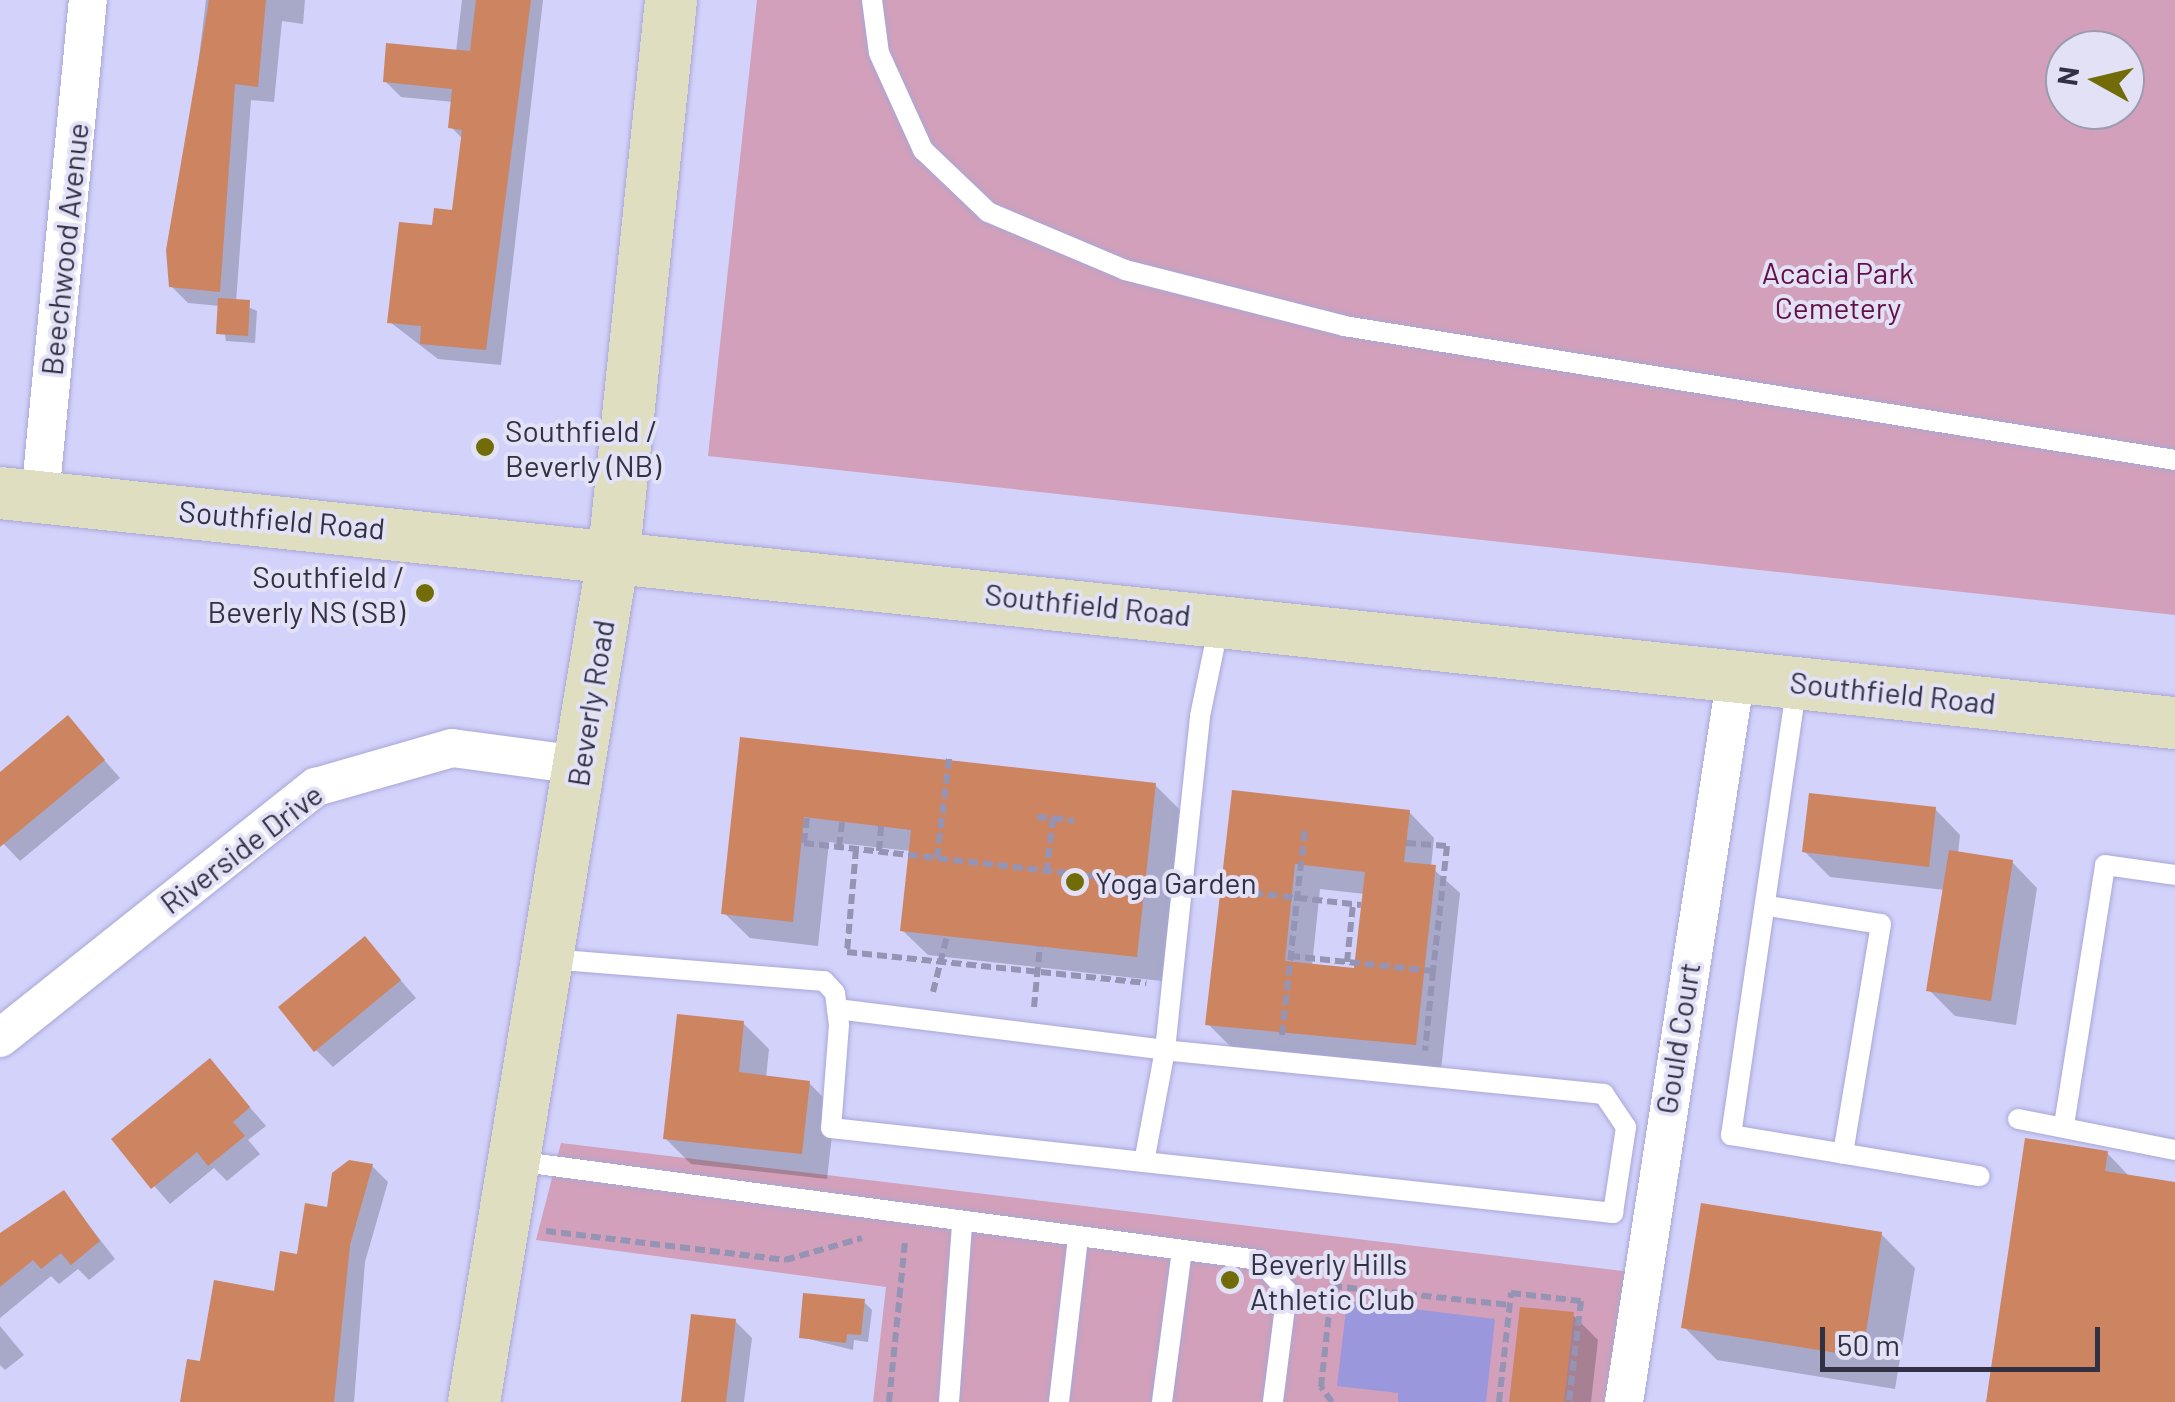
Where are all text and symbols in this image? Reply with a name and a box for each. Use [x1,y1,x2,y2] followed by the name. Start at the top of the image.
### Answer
[2045,30,2145,130] north arrow
[2049,65,2085,88] text: N
[33,121,95,377] street label: Beechwood Avenue
[1762,254,1914,324] park label: Acacia Park Cemetery
[505,412,661,482] place label: Southfield / Beverly (NB)
[474,436,496,458] marker: Southfield / Beverly (NB)
[177,492,387,546] street label: Southfield Road
[207,558,405,628] place label: Southfield / Beverly NS (SB)
[983,575,1193,633] street label: Southfield Road
[414,582,436,604] marker: Southfield / Beverly NS (SB)
[559,617,621,789] street label: Beverly Road
[1788,663,1998,721] street label: Southfield Road
[153,775,329,921] street label: Riverside Drive
[1095,864,1257,900] place label: Yoga Garden
[1064,871,1086,893] marker: Yoga Garden
[1647,960,1707,1116] street label: Gould Court
[1250,1245,1415,1316] place label: Beverly Hills Athletic Club
[1219,1269,1241,1291] marker: Beverly Hills Athletic Club
[1825,1307,2105,1369] scale bar
[1837,1326,1900,1362] text: 50 m

